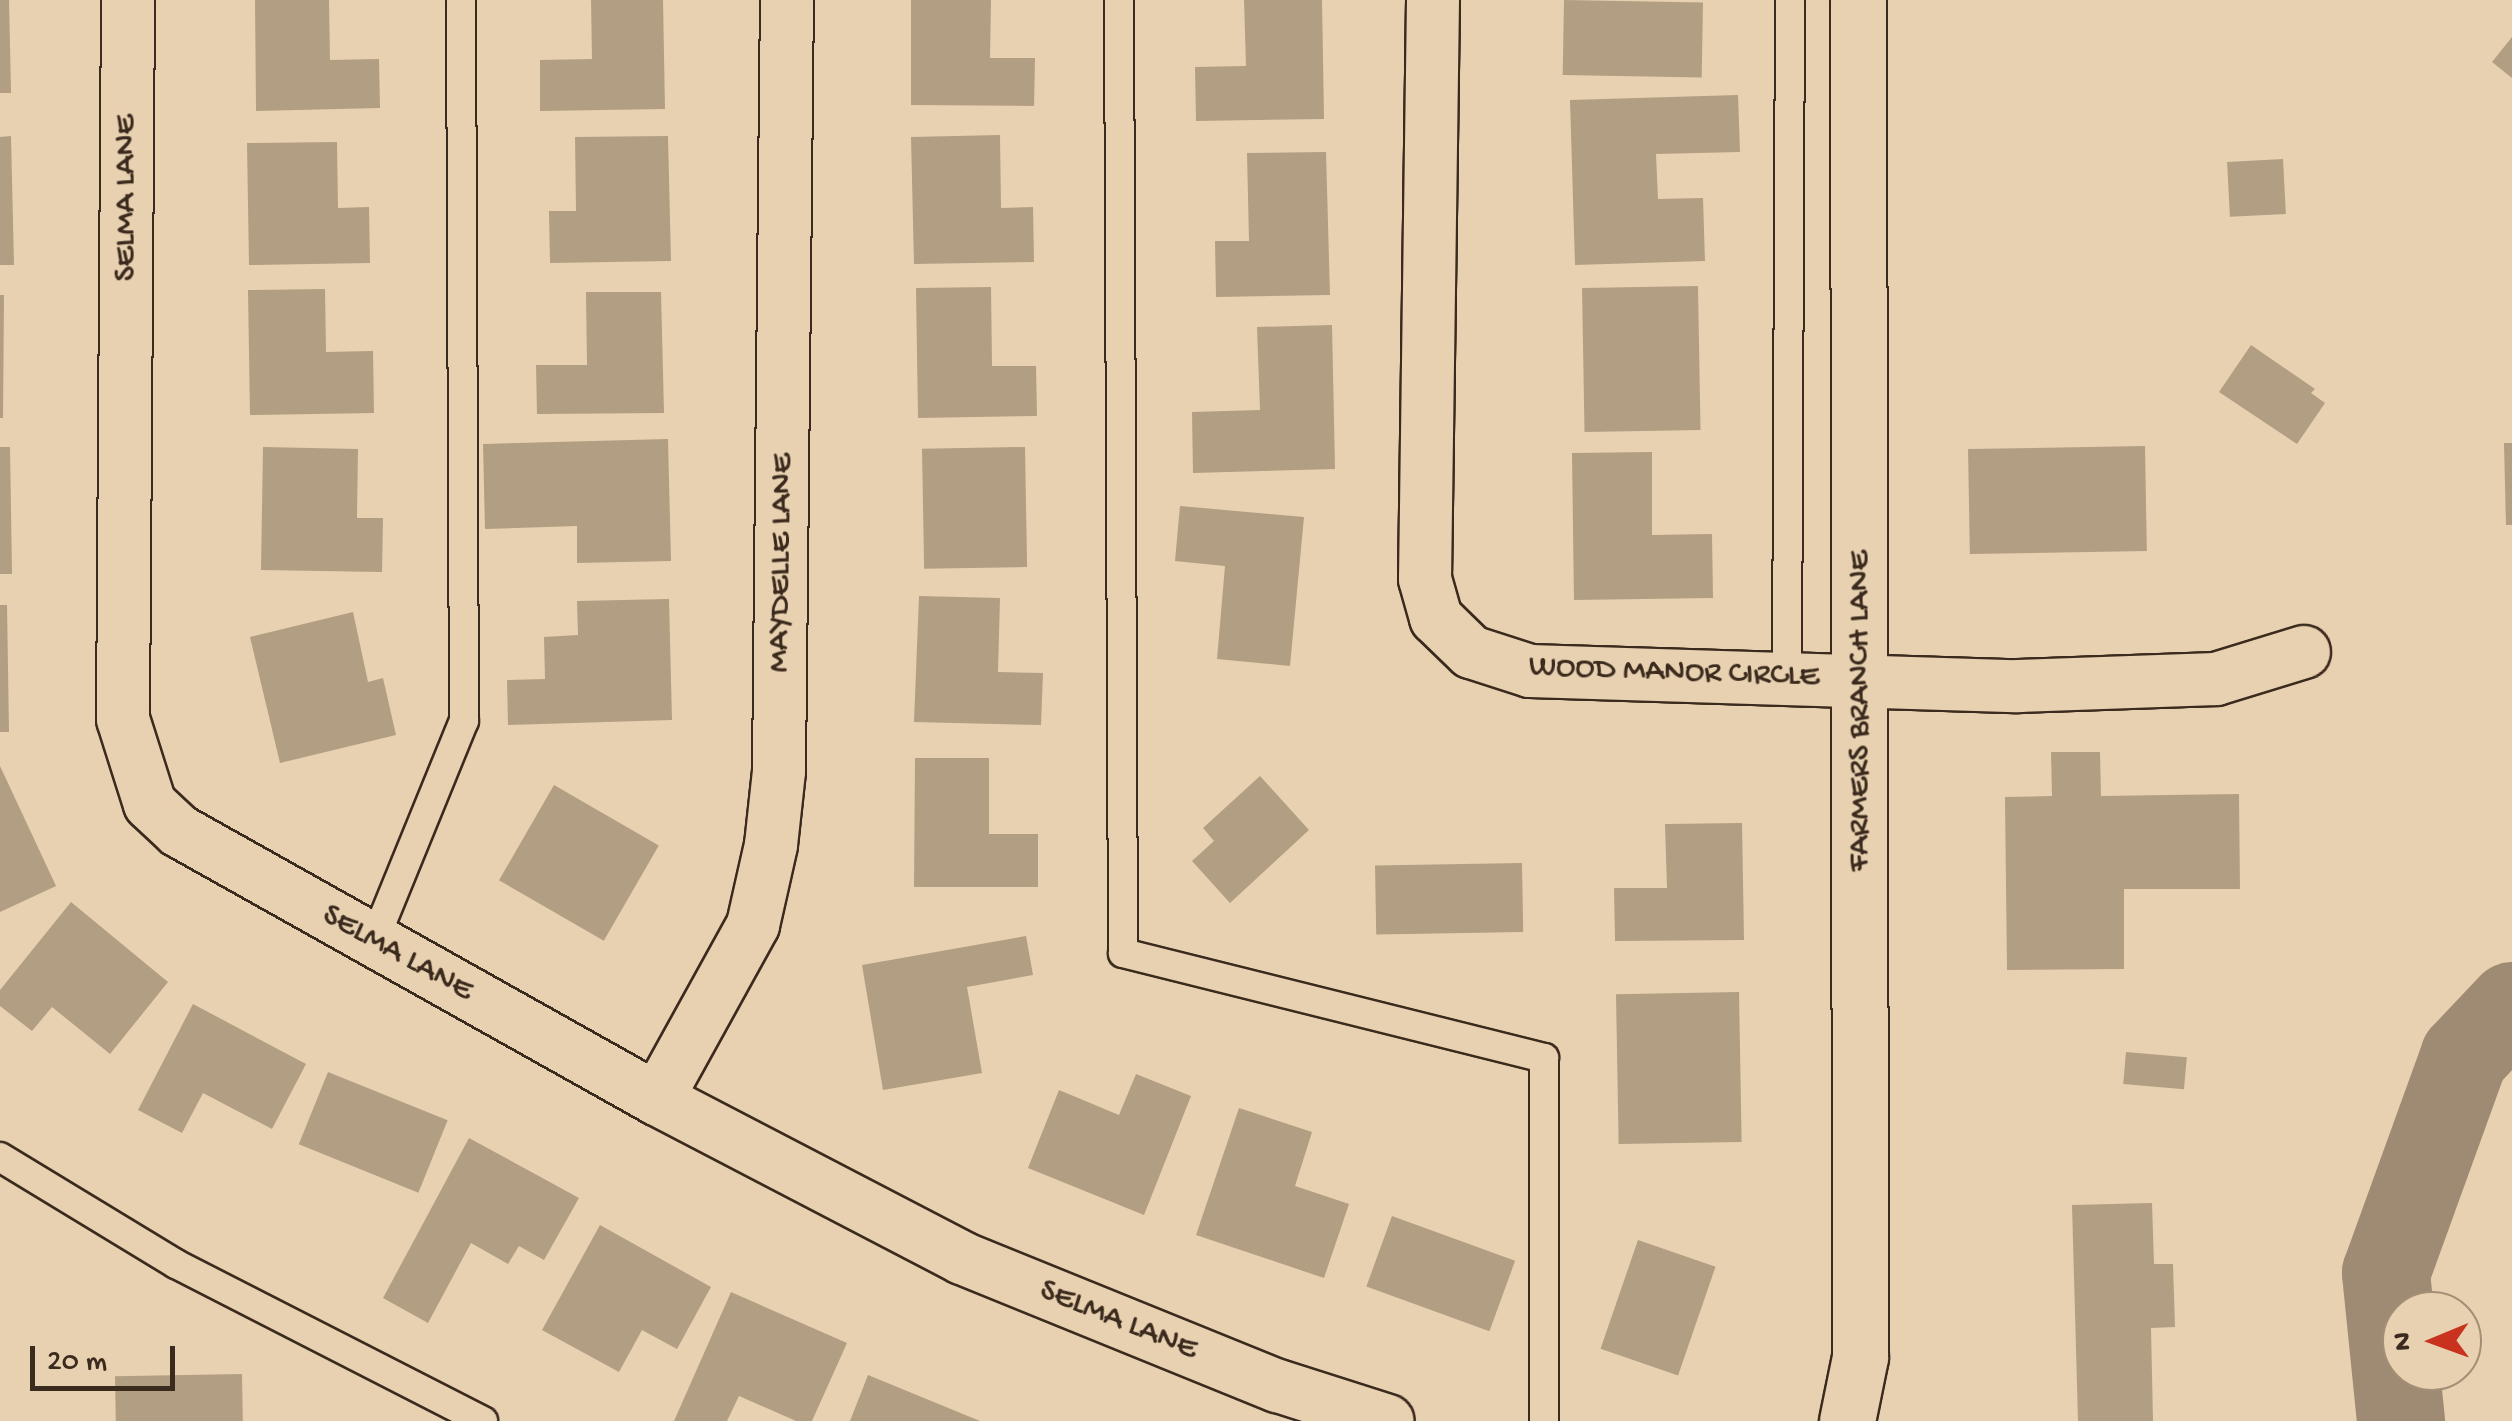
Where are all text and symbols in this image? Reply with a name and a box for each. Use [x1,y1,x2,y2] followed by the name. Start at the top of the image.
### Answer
[108,115,146,281] street label: SELMA LANE
[761,453,803,673] street label: MAYDELLE LANE
[1842,551,1880,871] street label: FARMERS BRANCH LANE
[1528,649,1820,697] street label: WOOD MANOR CIRCLE
[315,897,479,1011] street label: SELMA LANE
[1034,1272,1202,1370] street label: SELMA LANE
[2382,1291,2482,1391] north arrow
[35,1326,180,1388] scale bar
[2387,1332,2420,1351] text: N
[47,1346,107,1381] text: 20 m

